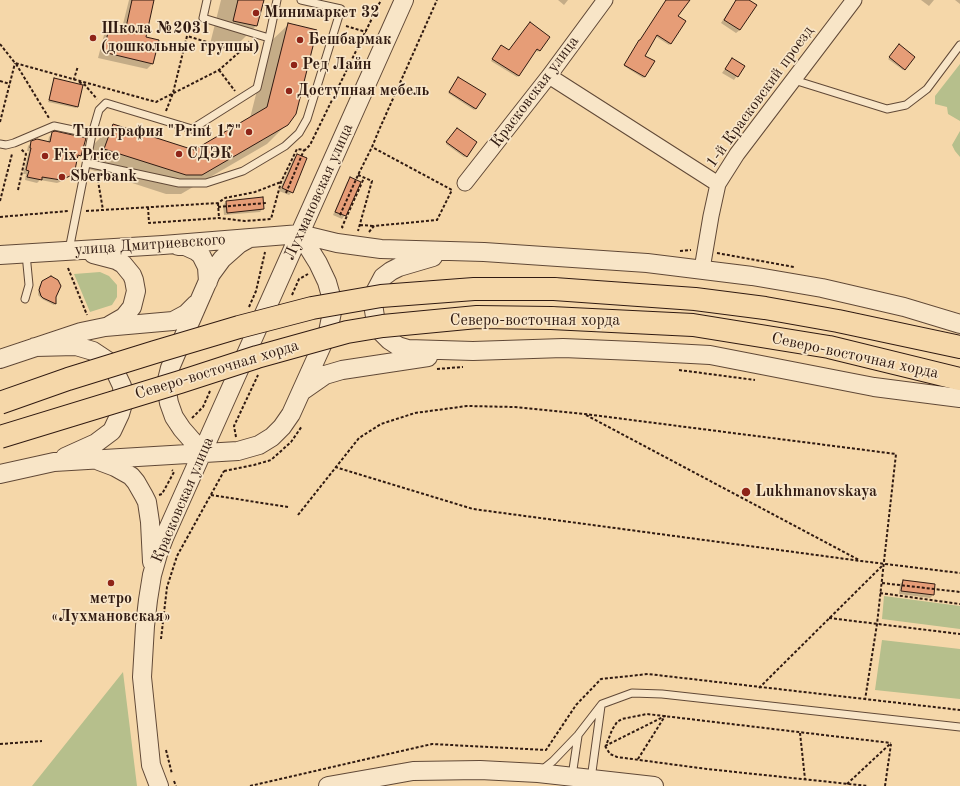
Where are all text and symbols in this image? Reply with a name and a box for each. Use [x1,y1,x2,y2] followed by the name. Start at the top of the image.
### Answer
[264,3,379,23] place label: Минимаркет 32
[251,8,261,18] marker: Минимаркет 32
[101,19,259,57] place label: Школа №2031 (дошкольные группы)
[702,22,818,172] street label: 1-й Красковский проезд
[308,30,391,50] place label: Бешбармак
[487,32,583,152] street label: Красковская улица
[88,33,98,43] marker: Школа №2031 (дошкольные группы)
[295,35,305,45] marker: Бешбармак
[302,55,372,75] place label: Ред Лайн
[289,60,299,70] marker: Ред Лайн
[297,81,429,101] place label: Доступная мебель
[284,86,294,96] marker: Доступная мебель
[280,121,358,263] street label: Лухмановская улица
[72,122,241,142] place label: Типография "Print 17"
[244,127,254,137] marker: Типография "Print 17"
[187,144,232,164] place label: СДЭК
[53,146,119,166] place label: Fix Price
[174,149,184,159] marker: СДЭК
[40,151,50,161] marker: Fix Price
[70,167,137,187] place label: Sberbank
[57,172,67,182] marker: Sberbank
[74,230,226,260] street label: улица Дмитриевского
[450,311,620,331] street label: Северо-восточная хорда
[770,329,940,383] street label: Северо-восточная хорда
[133,336,301,404] street label: Северо-восточная хорда
[148,434,218,566] street label: Красковская улица
[755,482,877,502] place label: Lukhmanovskaya
[740,486,752,498] marker: Lukhmanovskaya
[106,578,116,588] marker: метро «Лухмановская»
[51,589,171,627] place label: метро «Лухмановская»

